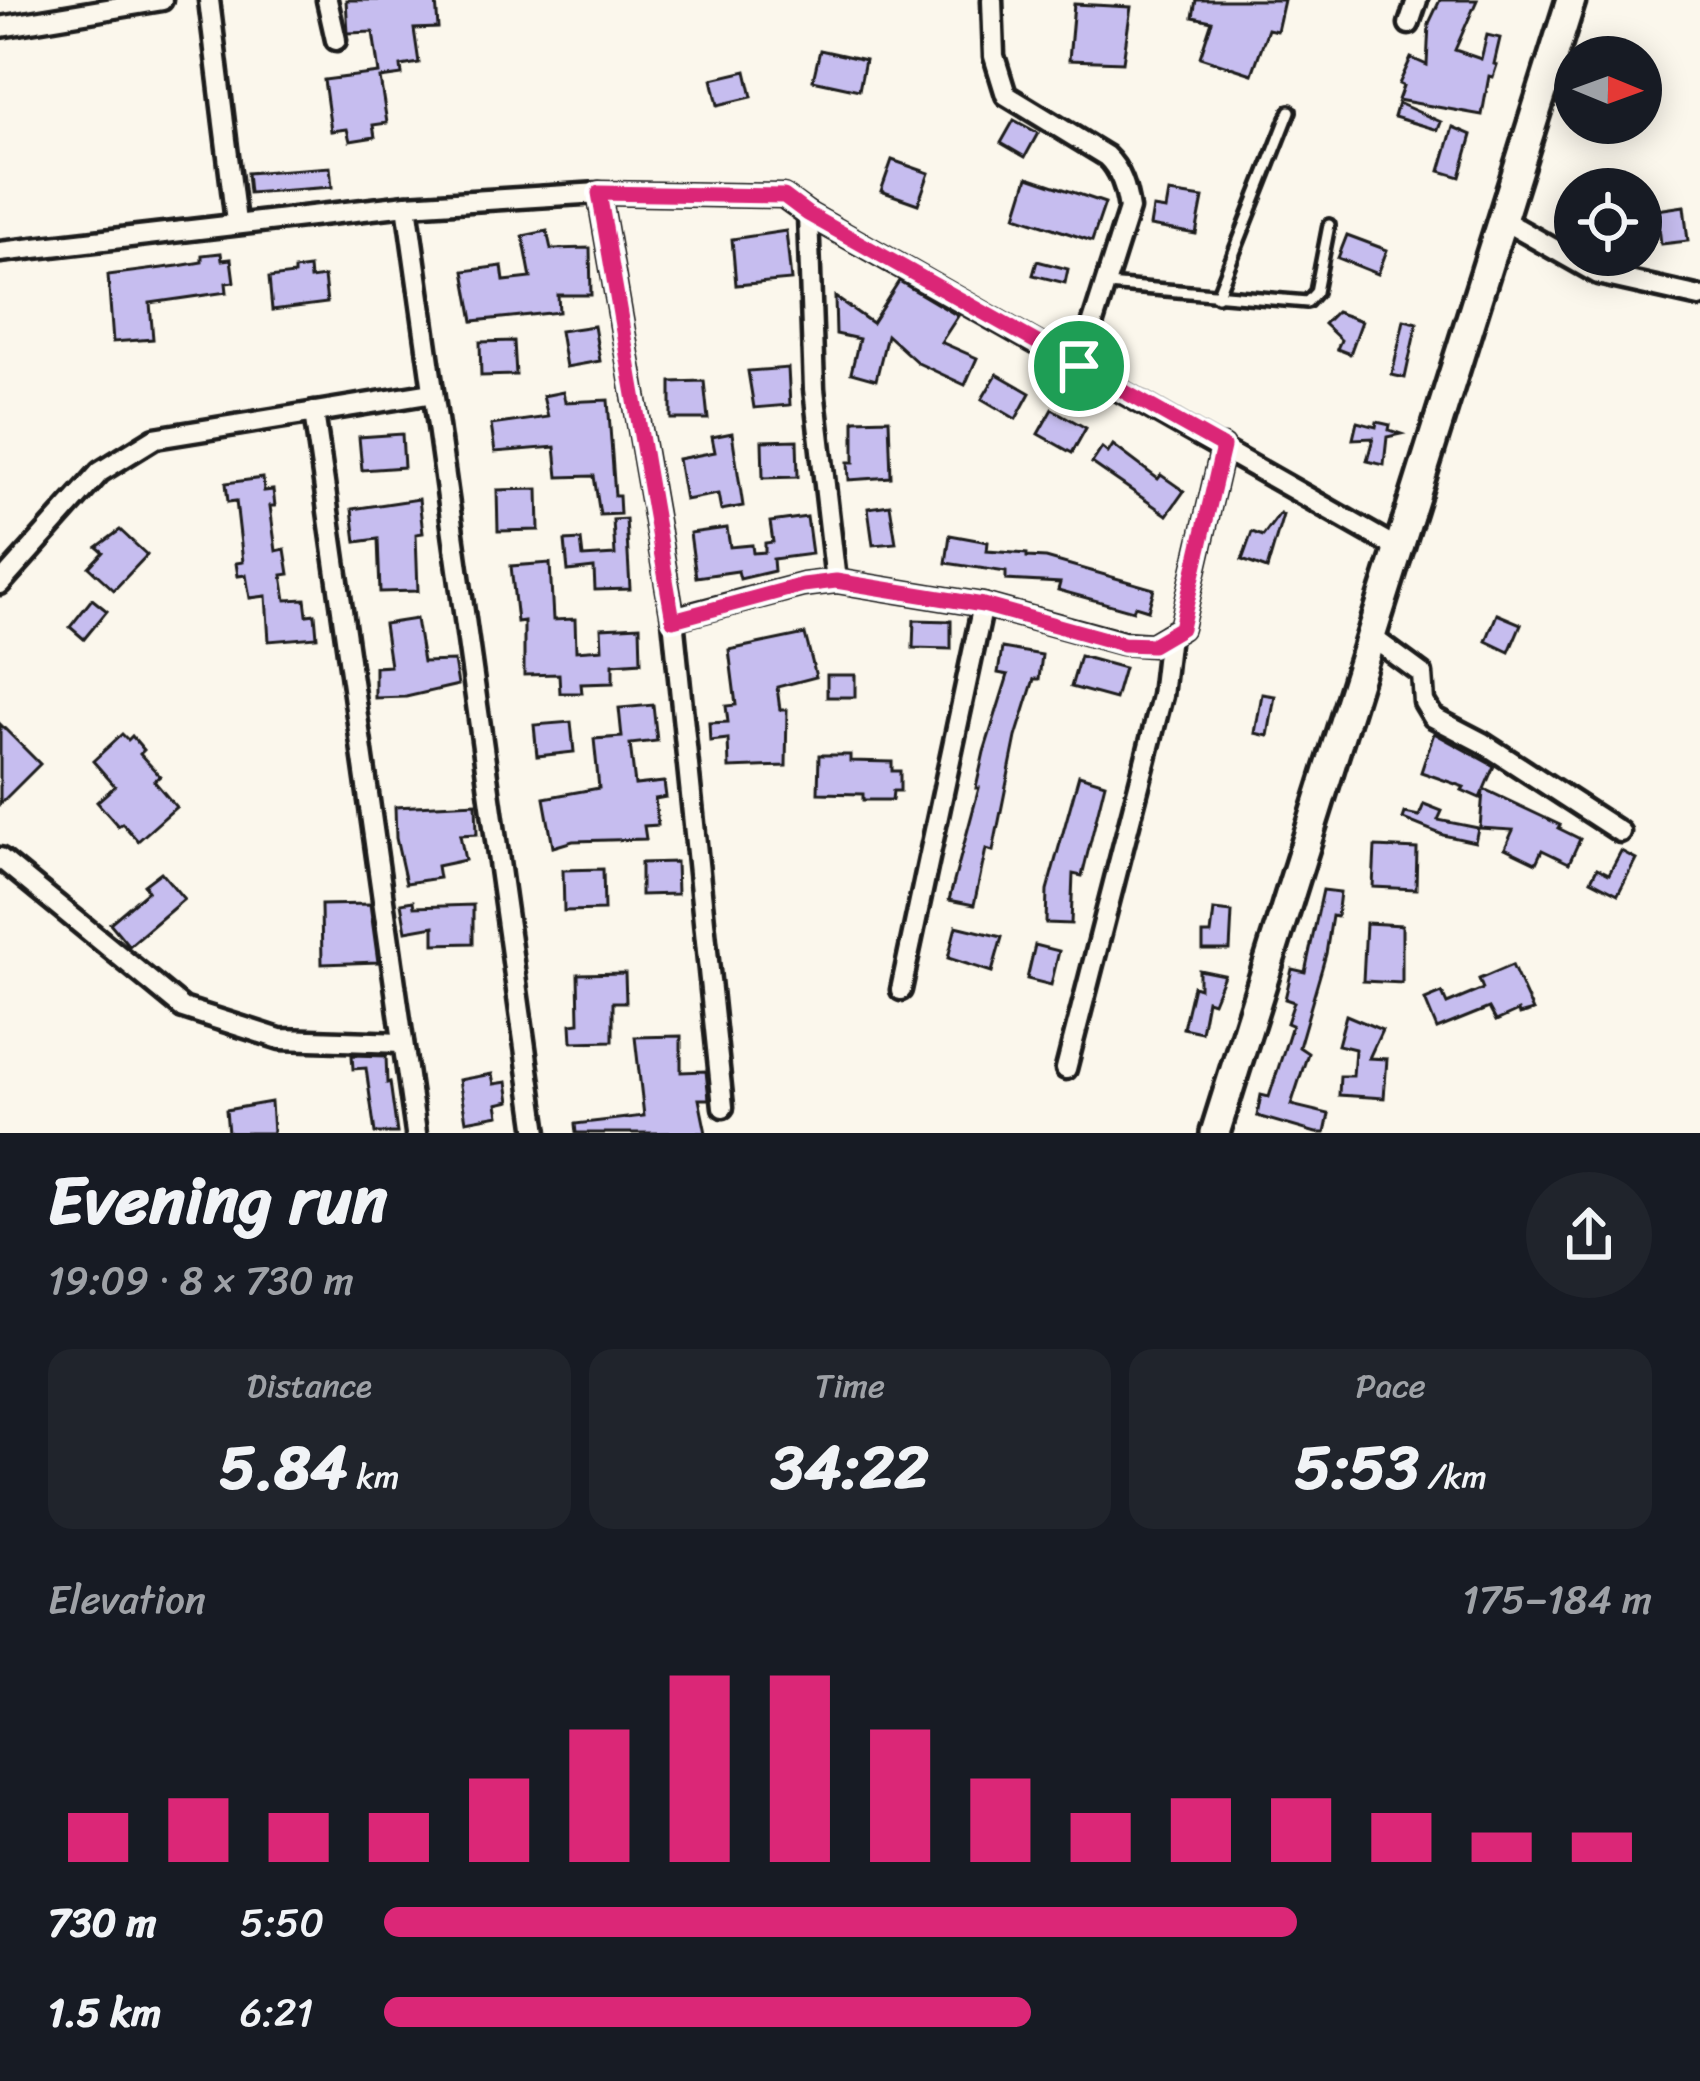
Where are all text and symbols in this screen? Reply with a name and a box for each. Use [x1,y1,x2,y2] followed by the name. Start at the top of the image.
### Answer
[1554,36,1662,144] north arrow
[1554,36,1662,276] map controls
[1554,168,1662,276] button: locate
[1028,315,1130,417] pin
[1046,333,1112,399] icon: arrive
[48,1142,388,1259] text: Evening run
[1526,1172,1652,1298] button: share
[48,1246,354,1315] text: 19:09 · 8 × 730 m
[247,1357,372,1415] text: Distance
[815,1357,885,1415] text: Time
[1356,1357,1426,1415] text: Pace
[219,1415,348,1521] text: 5.84
[771,1415,929,1521] text: 34:22
[1295,1415,1419,1521] text: 5:53
[348,1448,399,1506] text: km
[1419,1448,1487,1506] text: /km
[48,1565,206,1634] text: Elevation
[1462,1565,1652,1634] text: 175–184 m
[48,1888,156,1957] text: 730 m
[240,1888,324,1957] text: 5:50
[48,1978,161,2047] text: 1.5 km
[240,1978,313,2047] text: 6:21

